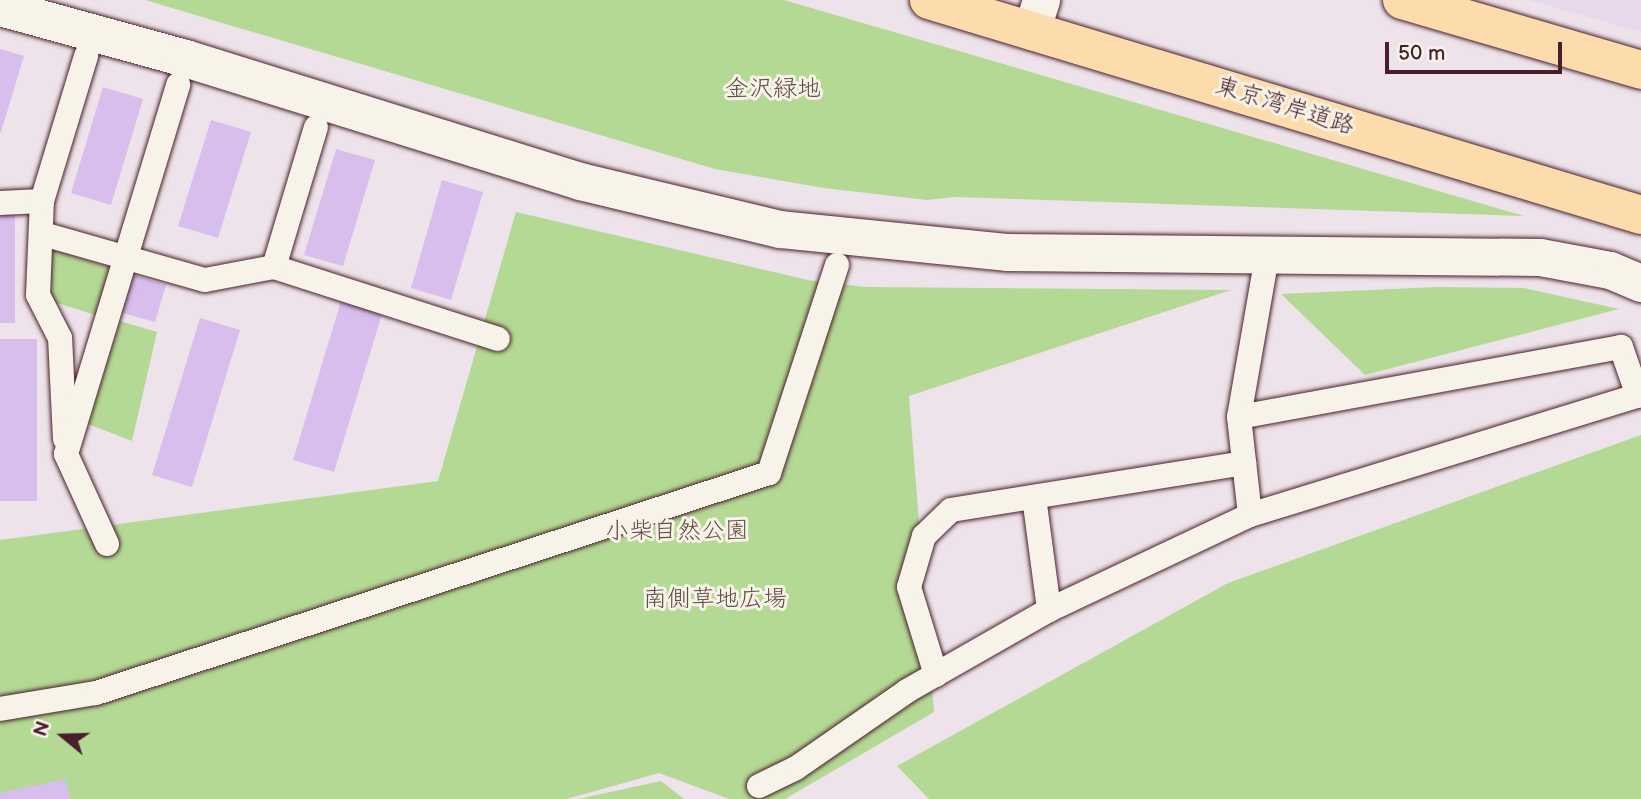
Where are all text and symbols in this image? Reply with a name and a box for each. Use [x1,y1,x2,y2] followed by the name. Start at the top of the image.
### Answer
[1389,28,1566,72] scale bar
[1398,41,1445,66] text: 50 m
[1212,71,1358,141] street label: 東京湾岸道路
[725,75,821,103] park label: 金沢緑地
[605,517,749,545] park label: 小柴自然公園
[643,585,787,613] park label: 南側草地広場
[28,701,98,771] north arrow
[29,719,56,739] text: N

